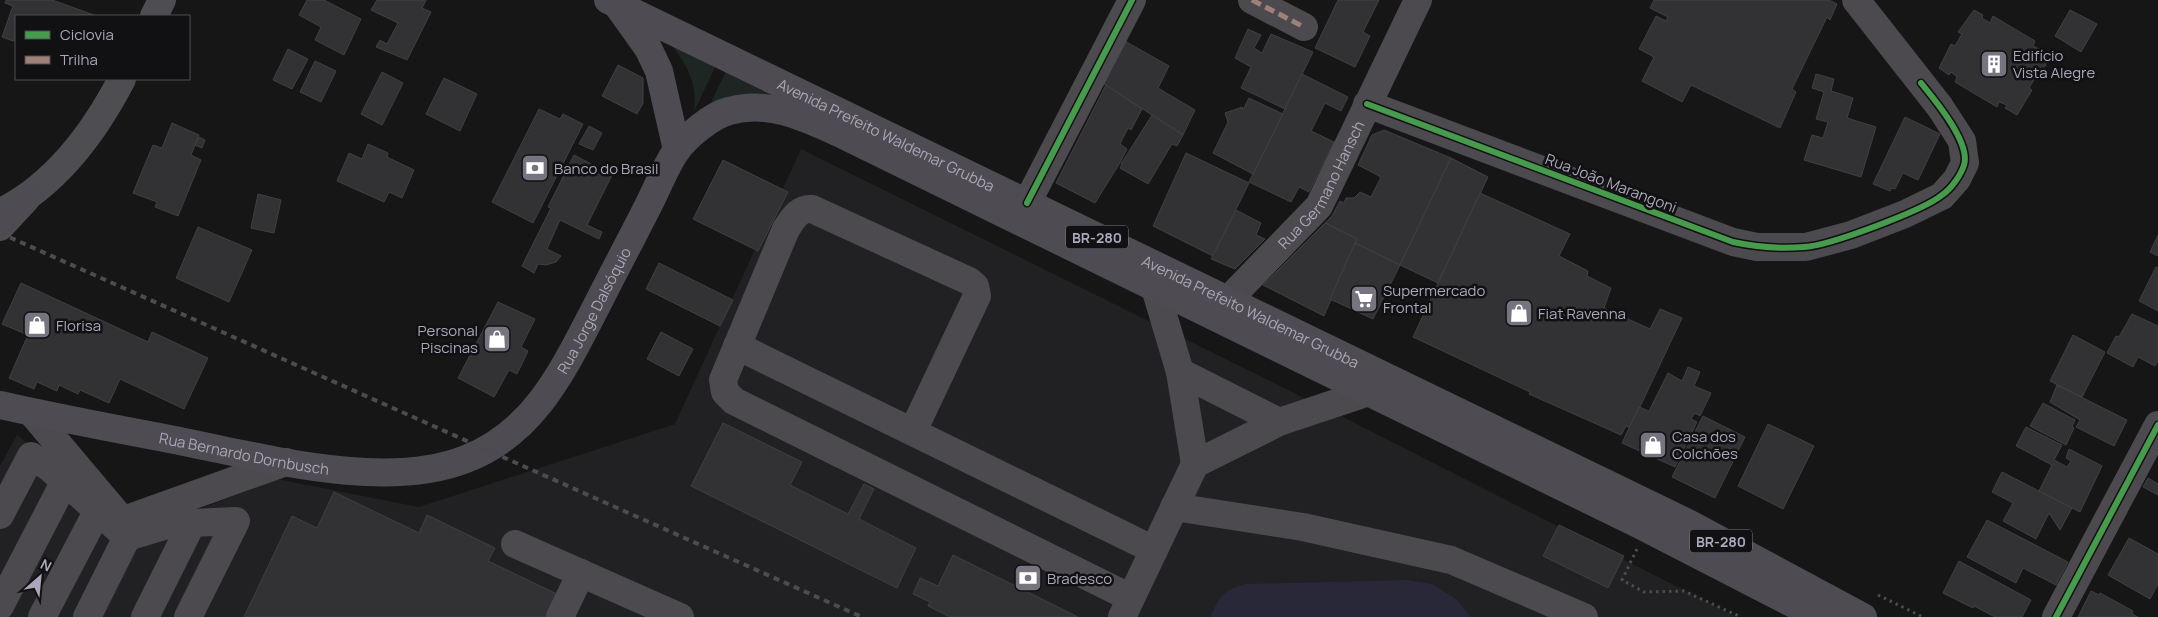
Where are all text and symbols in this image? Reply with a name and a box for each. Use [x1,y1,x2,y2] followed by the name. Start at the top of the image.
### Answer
[15,15,190,80] legend
[60,24,114,45] text: Ciclovia
[2013,45,2095,83] place label: Edifício Vista Alegre
[60,49,98,70] text: Trilha
[1979,49,2009,79] building icon: Edifício Vista Alegre
[774,73,998,196] street label: Avenida Prefeito Waldemar Grubba
[1273,117,1369,253] street label: Rua Germano Hansch
[1542,148,1680,218] street label: Rua João Marangoni
[520,153,550,183] bank icon: Banco do Brasil
[554,158,659,179] place label: Banco do Brasil
[1066,226,1128,248] road number: BR-280
[552,243,636,378] street label: Rua Jorge Dalsóquio
[1139,250,1363,373] street label: Avenida Prefeito Waldemar Grubba
[1383,280,1485,318] place label: Supermercado Frontal
[1349,284,1379,314] supermarket icon: Supermercado Frontal
[1504,298,1534,328] shop icon: Fiat Ravenna
[1538,303,1626,324] place label: Fiat Ravenna
[22,310,52,340] shop icon: Florisa
[56,315,101,336] place label: Florisa
[418,320,478,358] place label: Personal Piscinas
[482,324,512,354] shop icon: Personal Piscinas
[1672,426,1738,464] place label: Casa dos Colchões
[158,427,331,479] street label: Rua Bernardo Dornbusch
[1638,430,1668,460] shop icon: Casa dos Colchões
[1690,530,1752,552] road number: BR-280
[15,552,65,602] north arrow
[37,554,55,576] text: N
[1013,563,1043,593] bank icon: Bradesco
[1047,568,1112,589] place label: Bradesco

